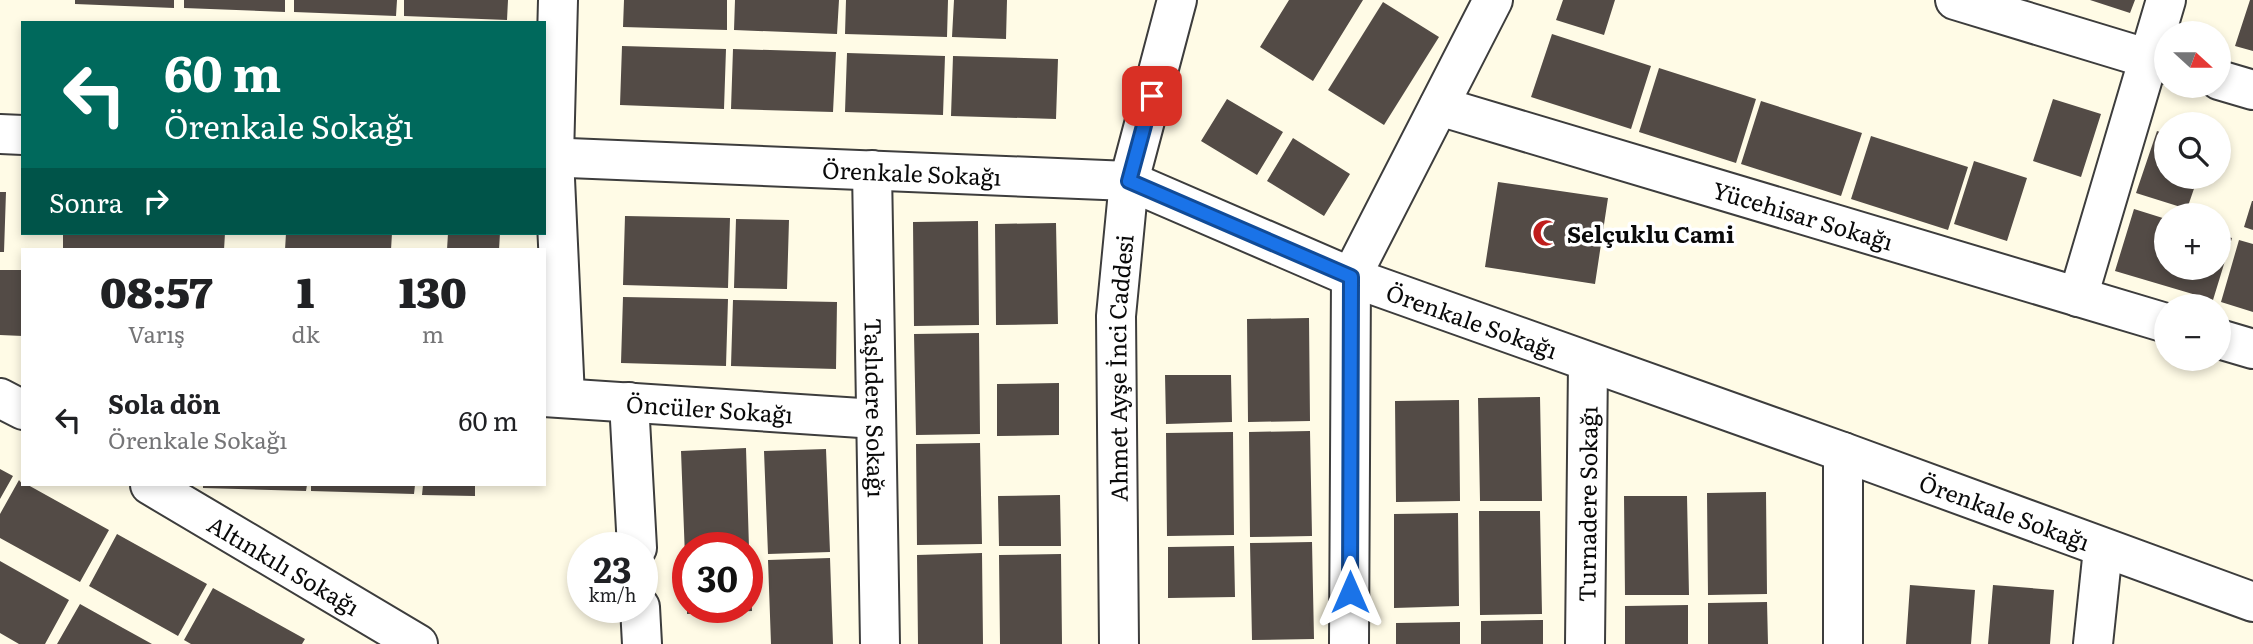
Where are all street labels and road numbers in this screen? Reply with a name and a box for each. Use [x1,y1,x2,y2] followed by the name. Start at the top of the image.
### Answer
[821,151,1002,193] street label: Örenkale Sokağı
[1709,172,1898,258] street label: Yücehisar Sokağı
[1099,232,1141,502] street label: Ahmet Ayşe İnci Caddesi
[1382,274,1563,366] street label: Örenkale Sokağı
[858,318,895,498] street label: Taşlıdere Sokağı
[625,385,795,430] street label: Öncüler Sokağı
[1568,405,1605,602] street label: Turnadere Sokağı
[1915,464,2095,558] street label: Örenkale Sokağı
[202,506,367,623] street label: Altınkılı Sokağı

